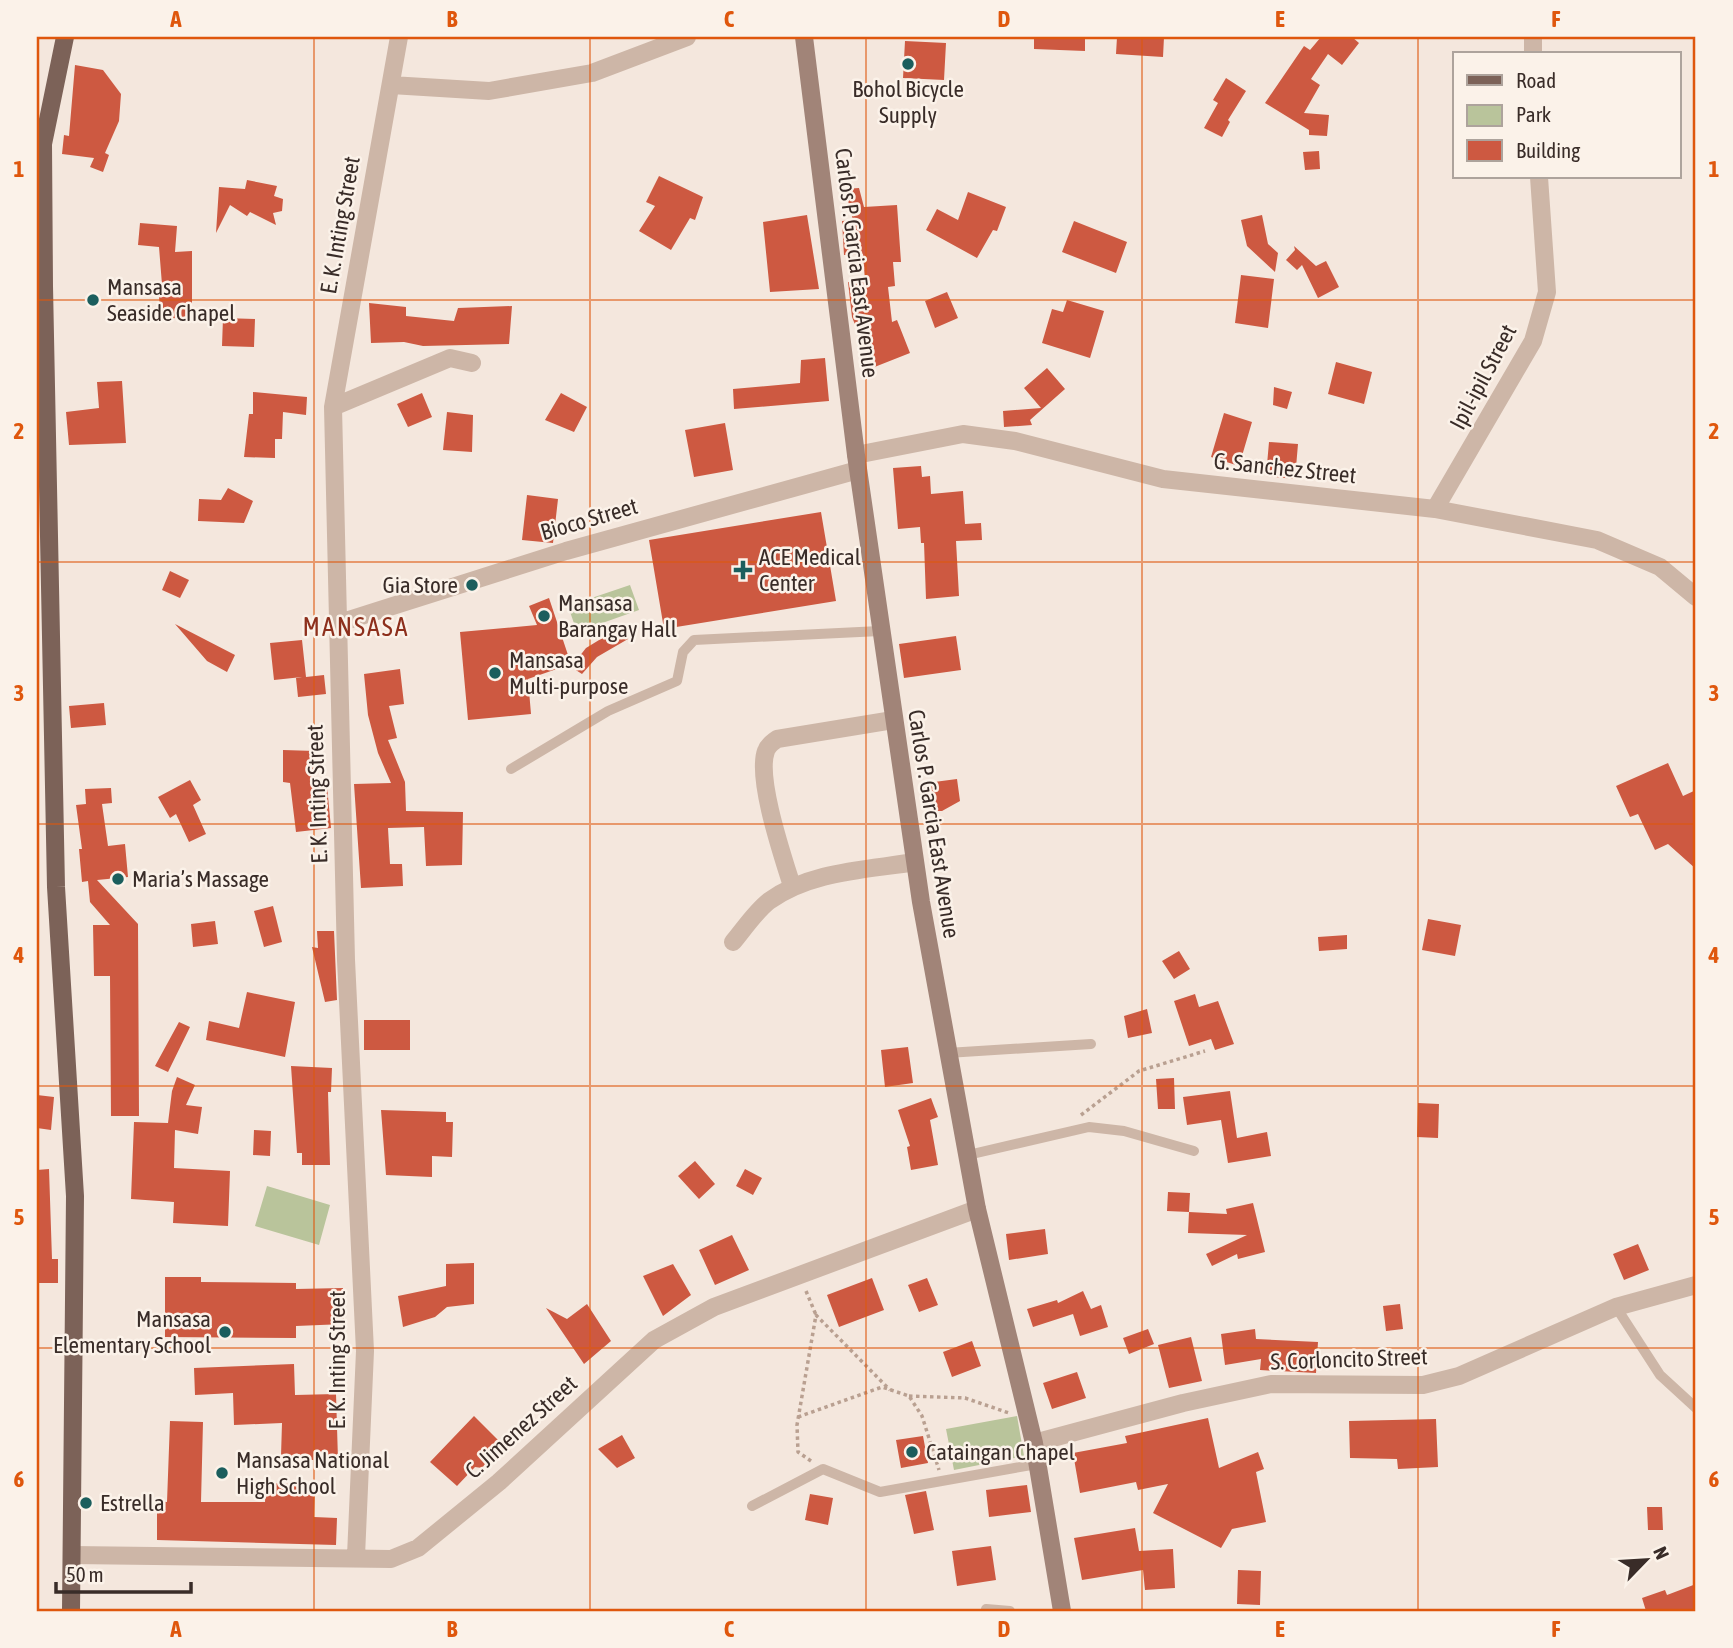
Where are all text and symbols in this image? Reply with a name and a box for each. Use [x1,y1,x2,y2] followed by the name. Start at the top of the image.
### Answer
[169,6,182,32] text: A
[447,6,458,32] text: B
[724,6,735,32] text: C
[998,6,1011,32] text: D
[1275,6,1285,32] text: E
[1551,6,1561,32] text: F
[1453,52,1680,178] legend
[900,56,916,72] marker: Bohol Bicycle Supply
[1516,68,1556,92] text: Road
[852,76,964,128] place label: Bohol Bicycle Supply
[1516,102,1551,126] text: Park
[1516,138,1580,162] text: Building
[830,147,884,379] street label: Carlos P. Garcia East Avenue
[315,154,365,296] street label: E. K. Inting Street
[14,156,25,182] text: 1
[1709,156,1720,182] text: 1
[107,274,235,326] place label: Mansasa Seaside Chapel
[85,292,101,308] marker: Mansasa Seaside Chapel
[1445,320,1521,434] street label: Ipil-ipil Street
[14,418,24,444] text: 2
[1709,418,1719,444] text: 2
[1213,448,1357,488] street label: G. Sanchez Street
[537,493,641,545] street label: Bioco Street
[759,544,861,596] place label: ACE Medical Center
[733,560,753,580] marker: ACE Medical Center
[383,572,458,598] place label: Gia Store
[464,577,480,593] marker: Gia Store
[558,590,677,642] place label: Mansasa Barangay Hall
[536,608,552,624] marker: Mansasa Barangay Hall
[303,612,409,642] district label: MANSASA
[509,647,628,699] place label: Mansasa Multi-purpose
[487,665,503,681] marker: Mansasa Multi-purpose
[14,680,24,706] text: 3
[1709,680,1719,706] text: 3
[903,708,965,940] street label: Carlos P. Garcia East Avenue
[302,724,332,864] street label: E. K. Inting Street
[132,866,269,892] place label: Maria’s Massage
[110,871,126,887] marker: Maria’s Massage
[13,942,25,968] text: 4
[1708,942,1720,968] text: 4
[14,1204,25,1230] text: 5
[1709,1204,1720,1230] text: 5
[324,1290,350,1430] street label: E. K. Inting Street
[53,1306,211,1358] place label: Mansasa Elementary School
[217,1324,233,1340] marker: Mansasa Elementary School
[1270,1343,1428,1375] street label: S. Corloncito Street
[460,1370,582,1484] street label: C. Jimenez Street
[926,1439,1075,1465] place label: Cataingan Chapel
[904,1444,920,1460] marker: Cataingan Chapel
[236,1447,389,1499] place label: Mansasa National High School
[214,1465,230,1481] marker: Mansasa National High School
[14,1466,25,1492] text: 6
[1709,1466,1720,1492] text: 6
[100,1490,165,1516] place label: Estrella
[78,1495,94,1511] marker: Estrella
[1610,1526,1680,1596] north arrow
[1649,1543,1674,1563] text: N
[56,1550,191,1594] scale bar
[66,1562,104,1586] text: 50 m
[169,1616,182,1642] text: A
[447,1616,458,1642] text: B
[724,1616,735,1642] text: C
[998,1616,1011,1642] text: D
[1275,1616,1285,1642] text: E
[1551,1616,1561,1642] text: F

